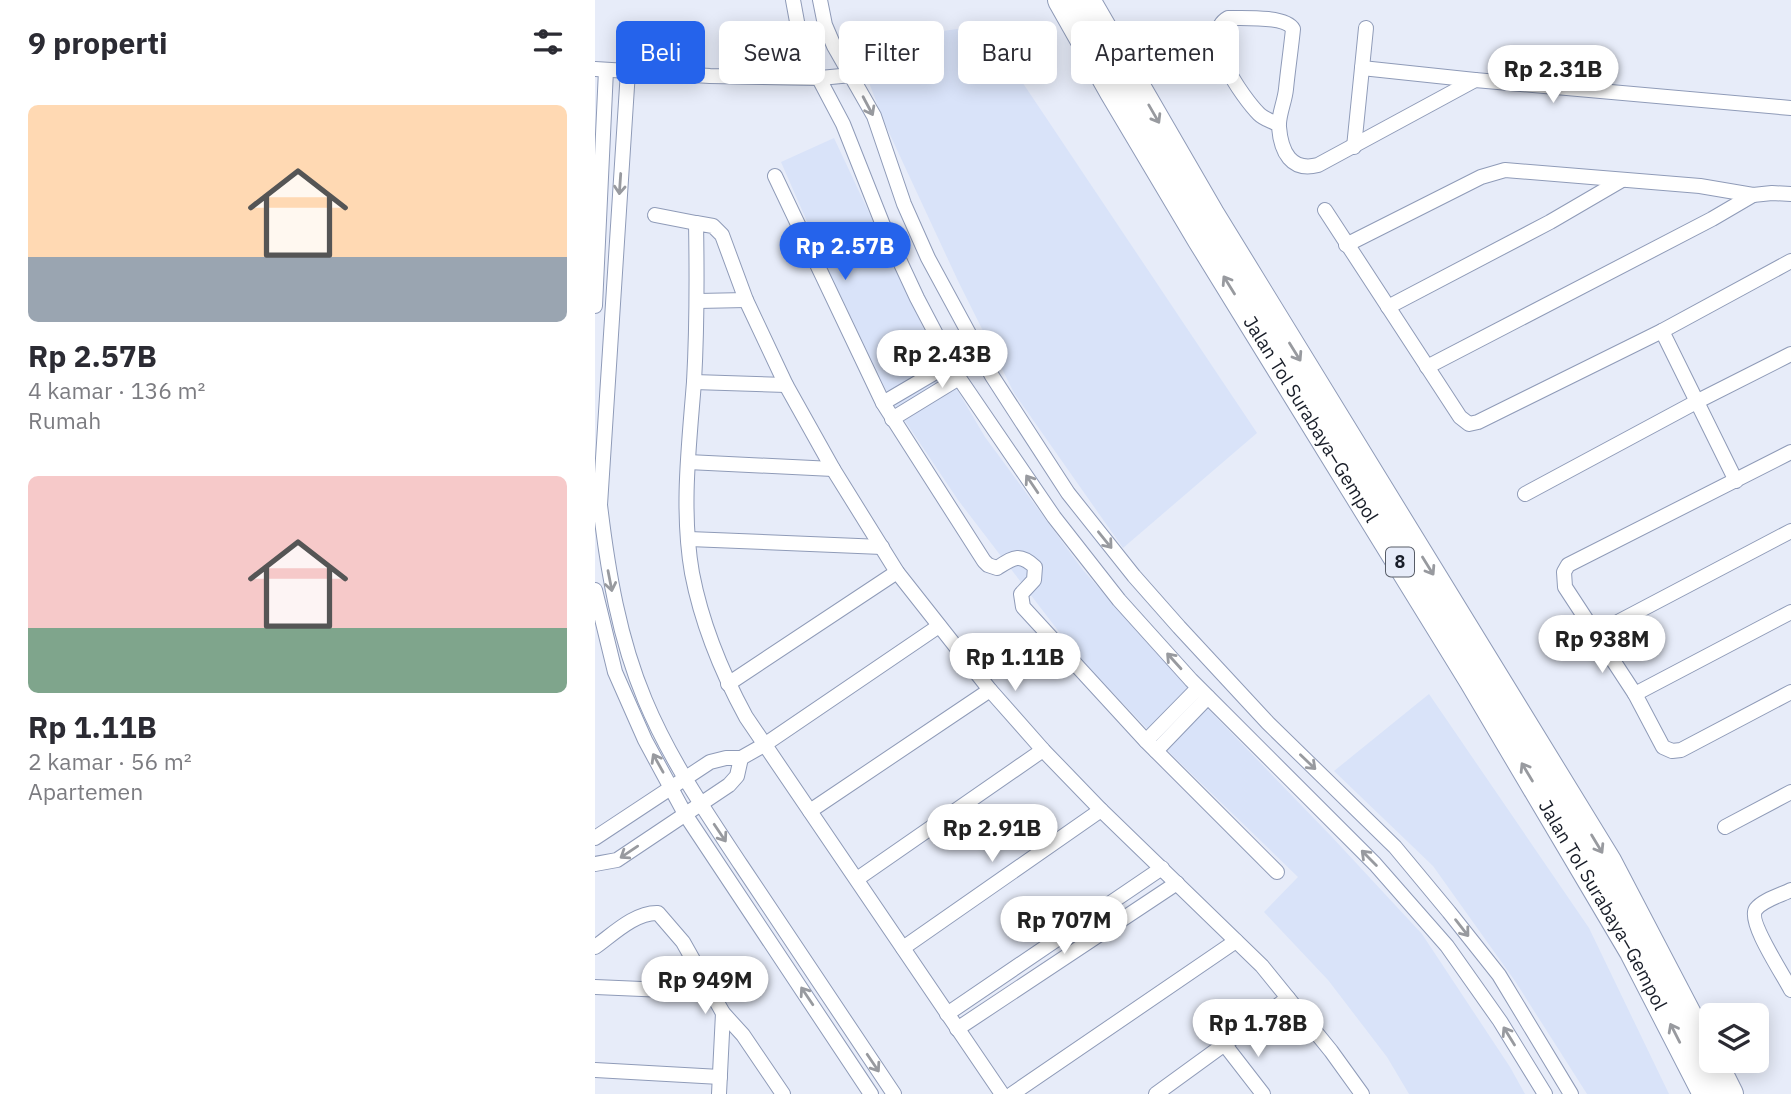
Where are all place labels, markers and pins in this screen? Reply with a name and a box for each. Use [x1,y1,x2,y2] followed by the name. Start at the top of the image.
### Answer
[1481,46,1625,105] pin: Rp 2.31B
[773,222,917,282] pin: Rp 2.57B
[870,330,1014,390] pin: Rp 2.43B
[1537,616,1667,675] pin: Rp 938M
[943,634,1087,693] pin: Rp 1.11B
[920,804,1064,864] pin: Rp 2.91B
[999,897,1129,956] pin: Rp 707M
[640,956,770,1016] pin: Rp 949M
[1186,1000,1330,1059] pin: Rp 1.78B

